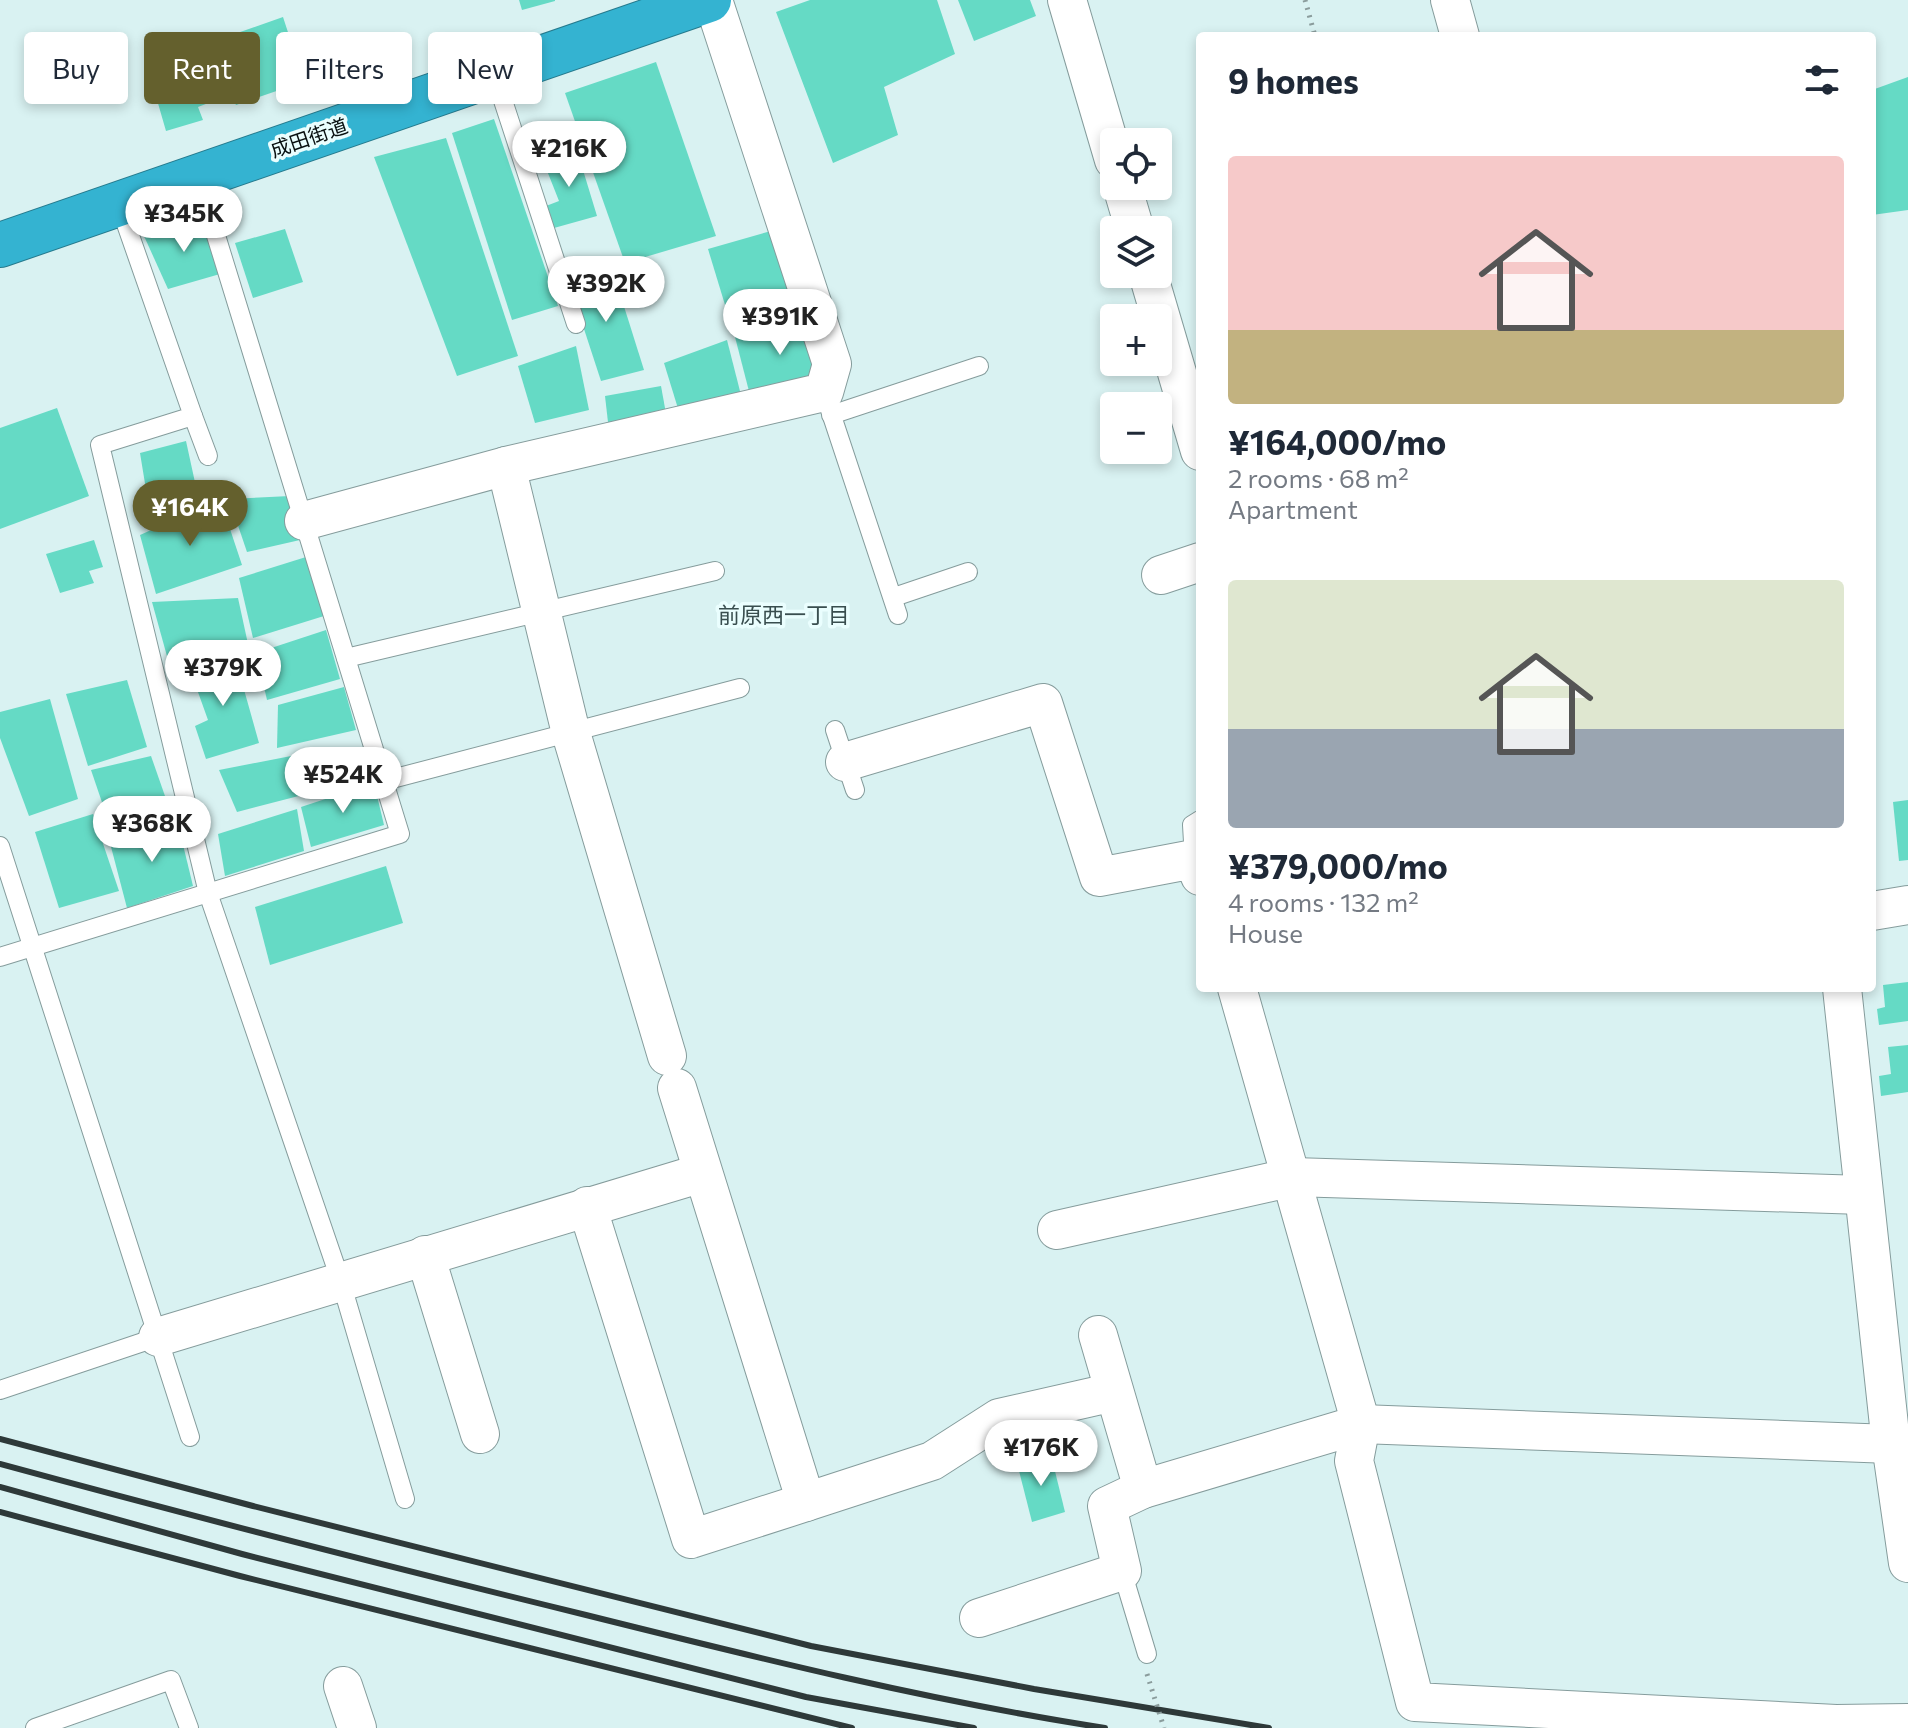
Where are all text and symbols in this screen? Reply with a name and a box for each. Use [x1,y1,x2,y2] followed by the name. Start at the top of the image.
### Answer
[24,32,128,104] chip: Buy
[144,32,260,104] chip: Rent
[276,32,412,104] chip: Filters
[428,32,542,104] chip: New
[1800,58,1844,102] icon: filters
[1228,59,1359,101] text: 9 homes
[267,113,350,161] street label: 成田街道
[513,121,625,189] pin: ¥216K
[1100,128,1172,464] map controls
[1100,128,1172,200] button: locate
[530,131,608,162] text: ¥216K
[128,186,240,254] pin: ¥345K
[143,196,225,227] text: ¥345K
[1464,208,1608,352] icon: home
[1100,216,1172,288] button: layers
[550,256,662,324] pin: ¥392K
[566,266,646,297] text: ¥392K
[724,289,836,357] pin: ¥391K
[741,299,819,330] text: ¥391K
[1100,304,1172,376] button: +
[1100,392,1172,464] button: −
[1228,420,1446,462] text: ¥164,000/mo
[1228,462,1409,493] text: 2 rooms · 68 m²
[134,480,246,548] pin: ¥164K
[151,490,229,521] text: ¥164K
[1228,493,1358,524] text: Apartment
[718,601,850,628] district label: 前原西一丁目
[1464,632,1608,776] icon: home
[167,640,279,708] pin: ¥379K
[183,650,263,681] text: ¥379K
[287,747,399,815] pin: ¥524K
[303,757,383,788] text: ¥524K
[96,796,208,864] pin: ¥368K
[111,806,193,837] text: ¥368K
[1228,844,1448,886] text: ¥379,000/mo
[1228,886,1419,917] text: 4 rooms · 132 m²
[1228,917,1303,948] text: House
[985,1420,1097,1488] pin: ¥176K
[1003,1430,1079,1461] text: ¥176K

